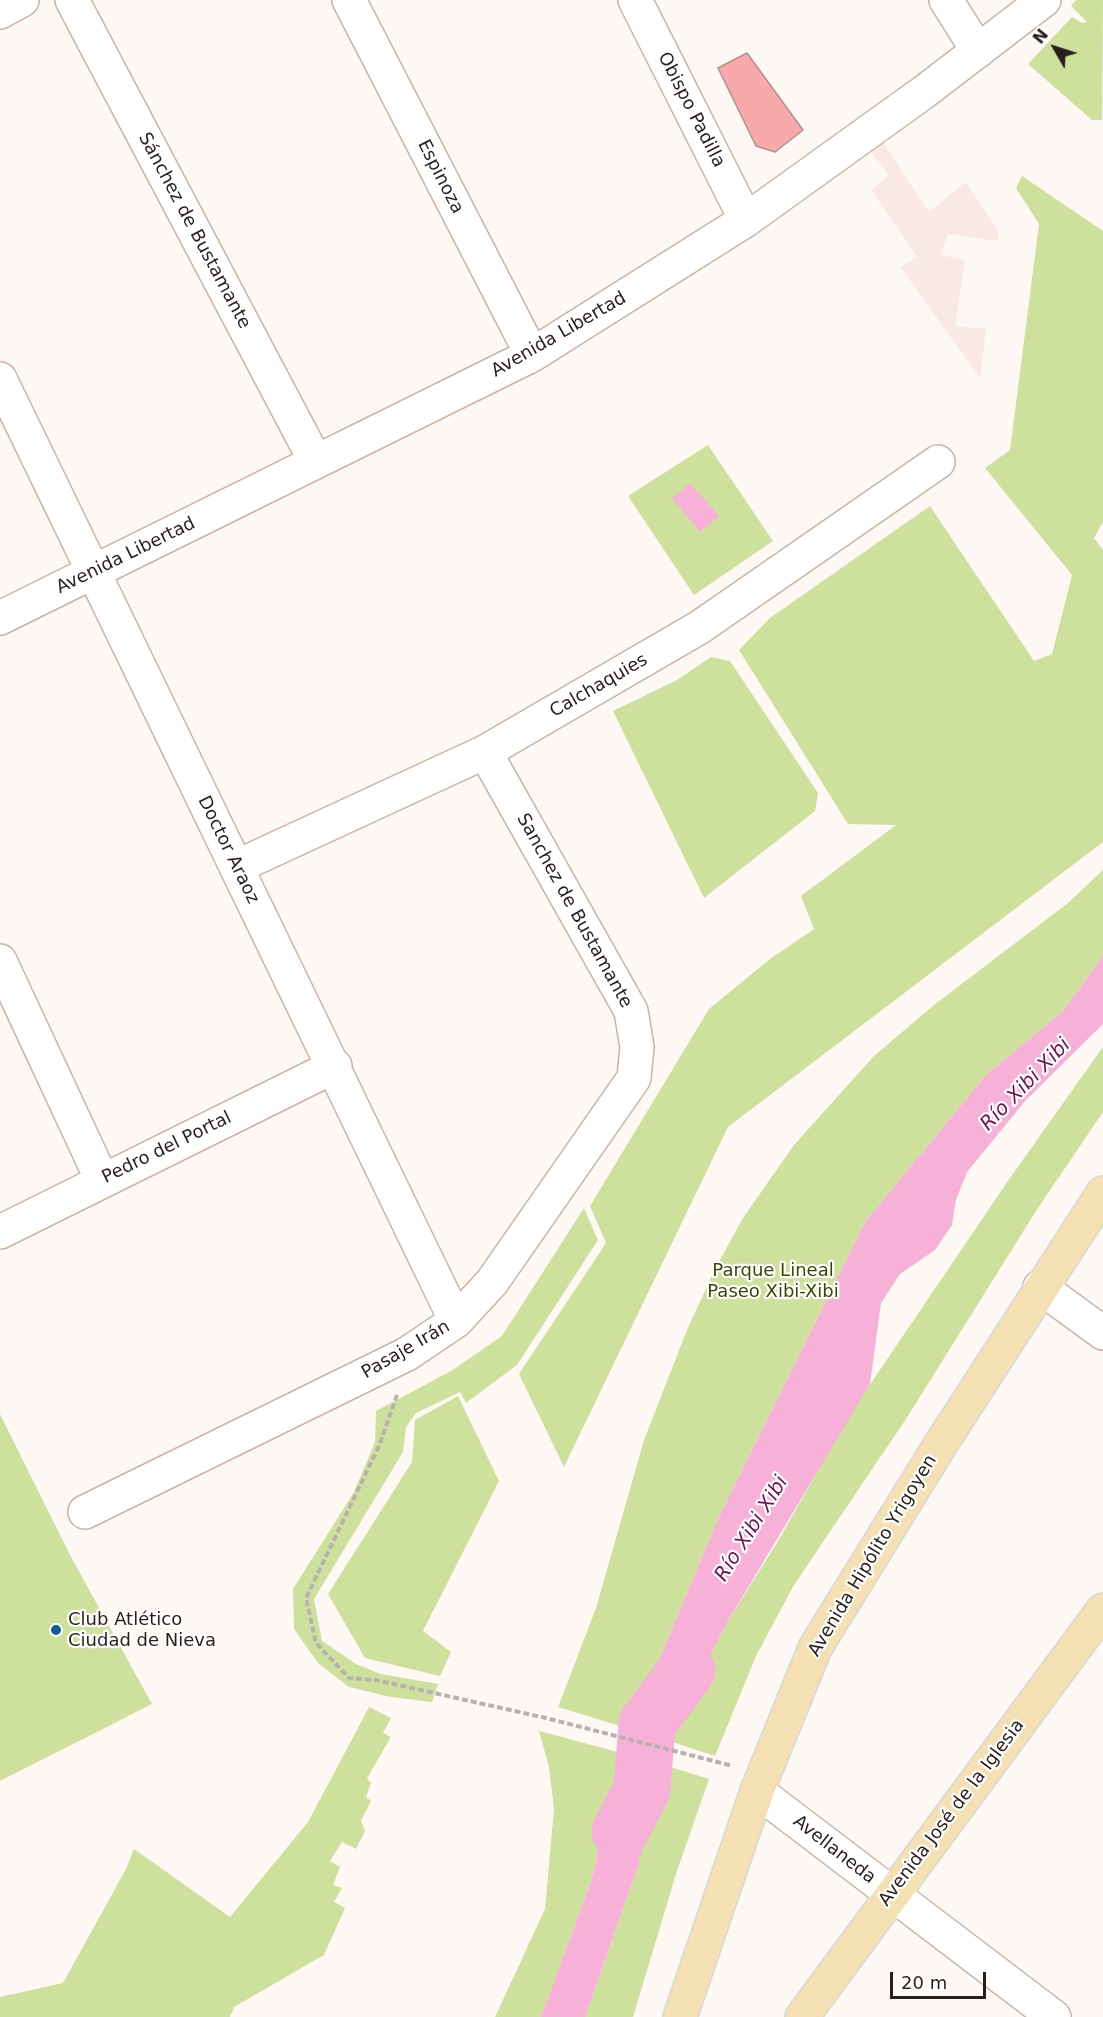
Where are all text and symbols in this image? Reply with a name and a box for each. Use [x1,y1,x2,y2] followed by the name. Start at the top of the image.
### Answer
[1025,18,1085,78] north arrow
[1029,25,1052,48] text: N
[653,49,729,171] street label: Obispo Padilla
[133,129,255,333] street label: Sánchez de Bustamante
[412,136,468,218] street label: Espinoza
[488,288,630,382] street label: Avenida Libertad
[53,513,199,599] street label: Avenida Libertad
[546,649,652,723] street label: Calchaquies
[193,793,263,907] street label: Doctor Araoz
[511,810,637,1012] street label: Sanchez de Bustamante
[976,1034,1076,1136] water label: Río Xibi Xibi
[99,1107,235,1189] street label: Pedro del Portal
[707,1260,839,1302] park label: Parque Lineal Paseo Xibi-Xibi
[358,1316,454,1384] street label: Pasaje Irán
[804,1451,942,1661] street label: Avenida Hipólito Yrigoyen
[710,1472,794,1586] water label: Río Xibi Xibi
[68,1609,216,1652] place label: Club Atlético Ciudad de Nieva
[49,1623,63,1637] marker: Club Atlético Ciudad de Nieva
[875,1715,1029,1911] street label: Avenida José de la Iglesia
[788,1811,880,1889] street label: Avellaneda
[893,1960,989,1998] scale bar
[901,1972,947,1993] text: 20 m

